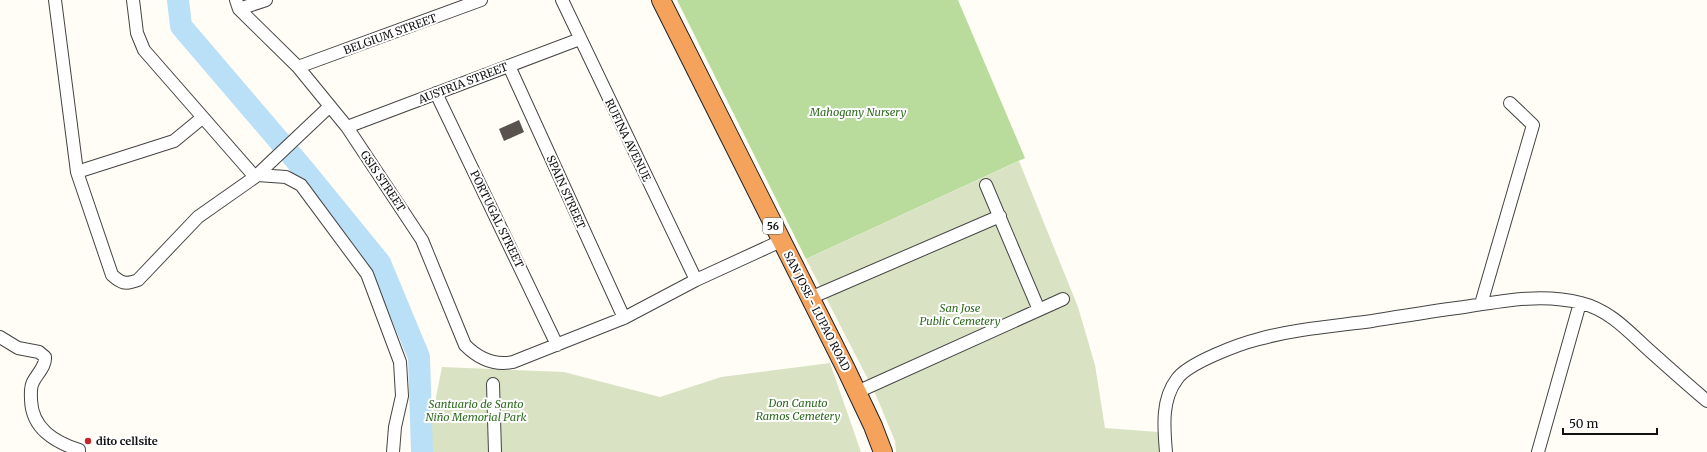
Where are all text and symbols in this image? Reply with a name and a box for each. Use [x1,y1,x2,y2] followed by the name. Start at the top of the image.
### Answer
[342,11,439,57] street label: BELGIUM STREET
[415,59,510,107] street label: AUSTRIA STREET
[602,96,654,184] street label: RUFINA AVENUE
[809,105,906,119] park label: Mahogany Nursery
[358,148,409,214] street label: GSIS STREET
[544,153,589,231] street label: SPAIN STREET
[467,168,527,270] street label: PORTUGAL STREET
[763,218,783,234] road number: 56
[781,249,853,373] street label: SAN JOSE - LUPAO ROAD
[919,301,1001,328] park label: San Jose Public Cemetery
[756,396,840,423] park label: Don Canuto Ramos Cemetery
[426,397,526,424] park label: Santuario de Santo Niño Memorial Park
[1563,410,1657,436] scale bar
[1569,416,1598,431] text: 50 m
[96,434,158,448] place label: dito cellsite
[83,436,93,446] marker: dito cellsite

